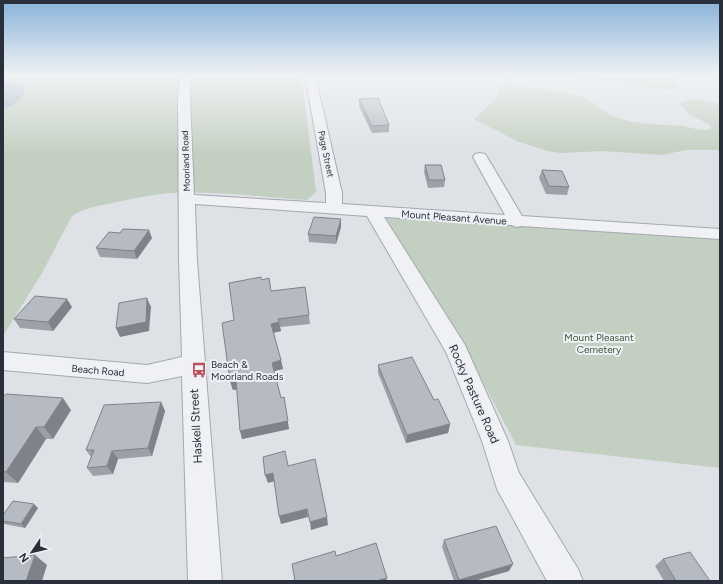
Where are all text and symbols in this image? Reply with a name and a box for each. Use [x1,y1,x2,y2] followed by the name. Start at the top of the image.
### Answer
[179,130,192,192] street label: Moorland Road
[316,130,337,179] street label: Page Street
[401,207,508,228] street label: Mount Pleasant Avenue
[564,331,634,356] park label: Mount Pleasant Cemetery
[446,342,502,446] street label: Rocky Pasture Road
[211,358,284,383] place label: Beach & Moorland Roads
[190,361,208,379] bus stop icon: Beach & Moorland Roads
[71,362,125,379] street label: Beach Road
[187,388,205,464] street label: Haskell Street
[12,532,52,572] north arrow
[16,550,32,565] text: N

